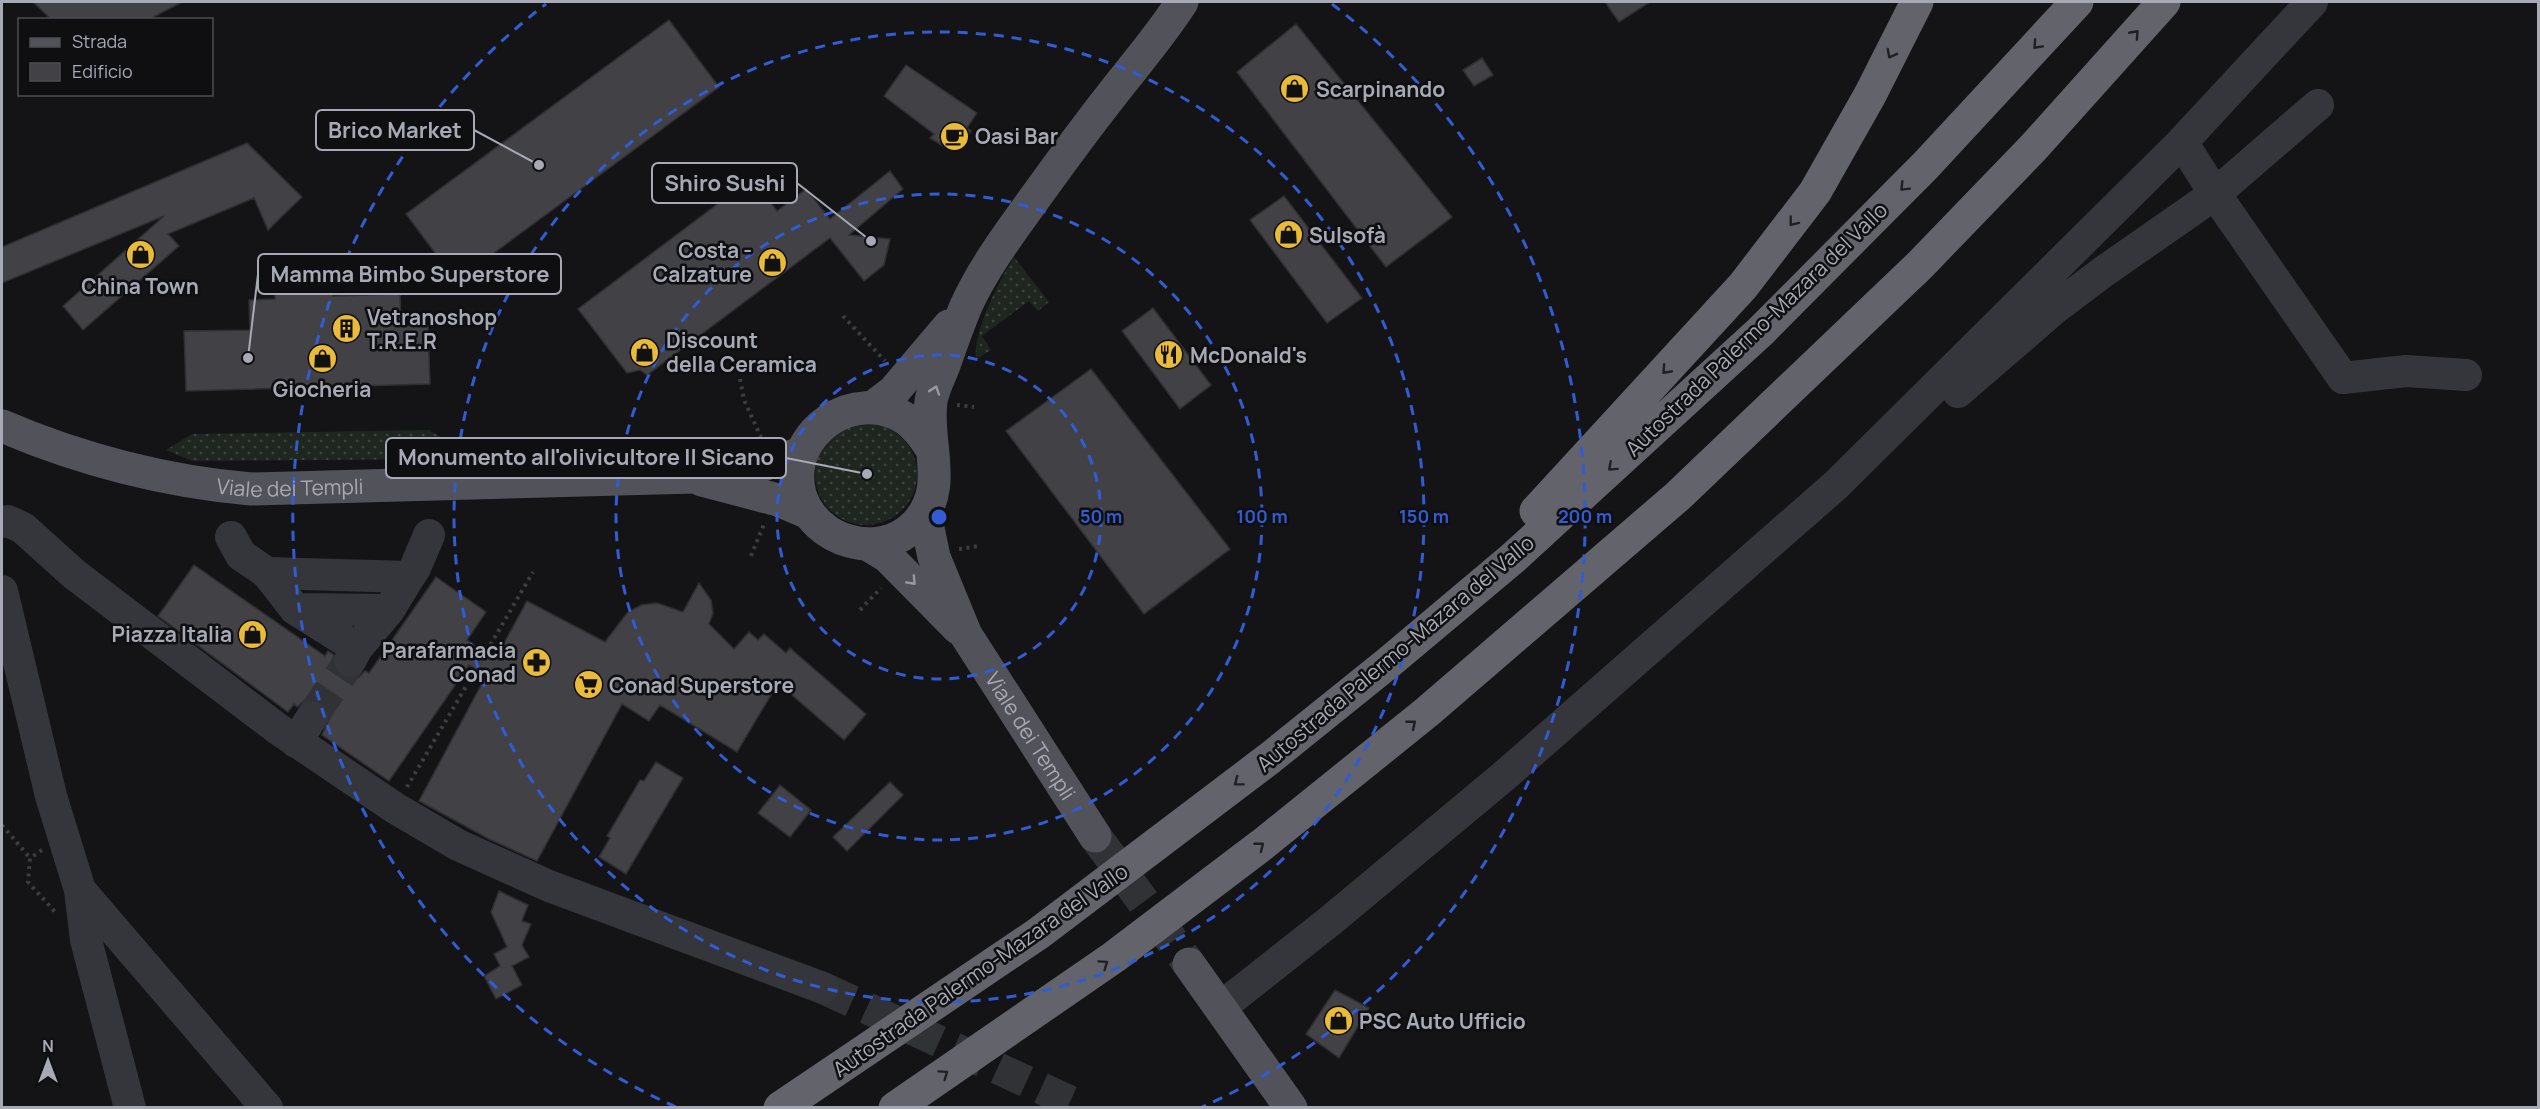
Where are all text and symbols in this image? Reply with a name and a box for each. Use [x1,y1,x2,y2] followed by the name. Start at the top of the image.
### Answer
[18,18,213,96] legend
[72,29,127,53] text: Strada
[2128,30,2139,41] one-way arrow
[2033,38,2044,48] one-way arrow
[1887,48,1898,58] one-way arrow
[72,59,133,83] text: Edificio
[1279,73,1311,105] shop icon: Scarpinando
[1316,75,1445,103] place label: Scarpinando
[316,110,474,150] callout: Brico Market
[328,115,462,145] text: Brico Market
[938,120,970,152] cafe icon: Oasi Bar
[975,122,1058,150] place label: Oasi Bar
[652,163,797,203] callout: Shiro Sushi
[664,168,786,198] text: Shiro Sushi
[1901,180,1912,191] one-way arrow
[1619,196,1893,462] street label: Autostrada Palermo-Mazara del Vallo
[1789,215,1800,226] one-way arrow
[1272,219,1304,251] shop icon: Sulsofà
[1309,221,1386,249] place label: Sulsofà
[653,236,752,288] place label: Costa - Calzature
[124,239,156,271] shop icon: China Town
[757,246,789,278] shop icon: Costa - Calzature
[258,254,561,294] callout: Mamma Bimbo Superstore
[270,259,550,289] text: Mamma Bimbo Superstore
[81,272,199,300] place label: China Town
[367,303,497,355] place label: Vetranoshop T.R.E.R
[330,313,362,345] building icon: Vetranoshop T.R.E.R
[666,326,817,378] place label: Discount della Ceramica
[629,336,661,368] shop icon: Discount della Ceramica
[1153,339,1185,371] restaurant icon: McDonald's
[1190,341,1307,369] place label: McDonald's
[306,342,338,374] shop icon: Giocheria
[1662,363,1673,373] one-way arrow
[273,375,371,403] place label: Giocheria
[927,385,940,396] one-way arrow
[386,438,786,478] callout: Monumento all'olivicultore Il Sicano
[398,442,774,472] text: Monumento all'olivicultore Il Sicano
[1608,460,1619,471] one-way arrow
[215,471,364,503] street label: Viale dei Templi
[1080,504,1122,528] text: 50 m
[1236,504,1288,528] text: 100 m
[1399,504,1449,528] text: 150 m
[1558,504,1612,528] text: 200 m
[929,507,949,527] centre of rings
[1250,528,1540,778] street label: Autostrada Palermo-Mazara del Vallo
[905,574,916,585] one-way arrow
[237,618,269,650] shop icon: Piazza Italia
[112,620,232,648] place label: Piazza Italia
[382,636,516,688] place label: Parafarmacia Conad
[521,646,553,678] pharmacy icon: Parafarmacia Conad
[979,666,1082,805] street label: Viale dei Templi
[572,669,604,701] supermarket icon: Conad Superstore
[609,671,794,699] place label: Conad Superstore
[1405,721,1416,732] one-way arrow
[1234,775,1245,786] one-way arrow
[1253,843,1264,854] one-way arrow
[827,857,1133,1083] street label: Autostrada Palermo-Mazara del Vallo
[1098,960,1109,971] one-way arrow
[1322,1005,1354,1037] shop icon: PSC Auto Ufficio
[1359,1007,1526,1035] place label: PSC Auto Ufficio
[18,1031,78,1091] north arrow
[42,1035,54,1057] text: N
[937,1070,948,1081] one-way arrow

